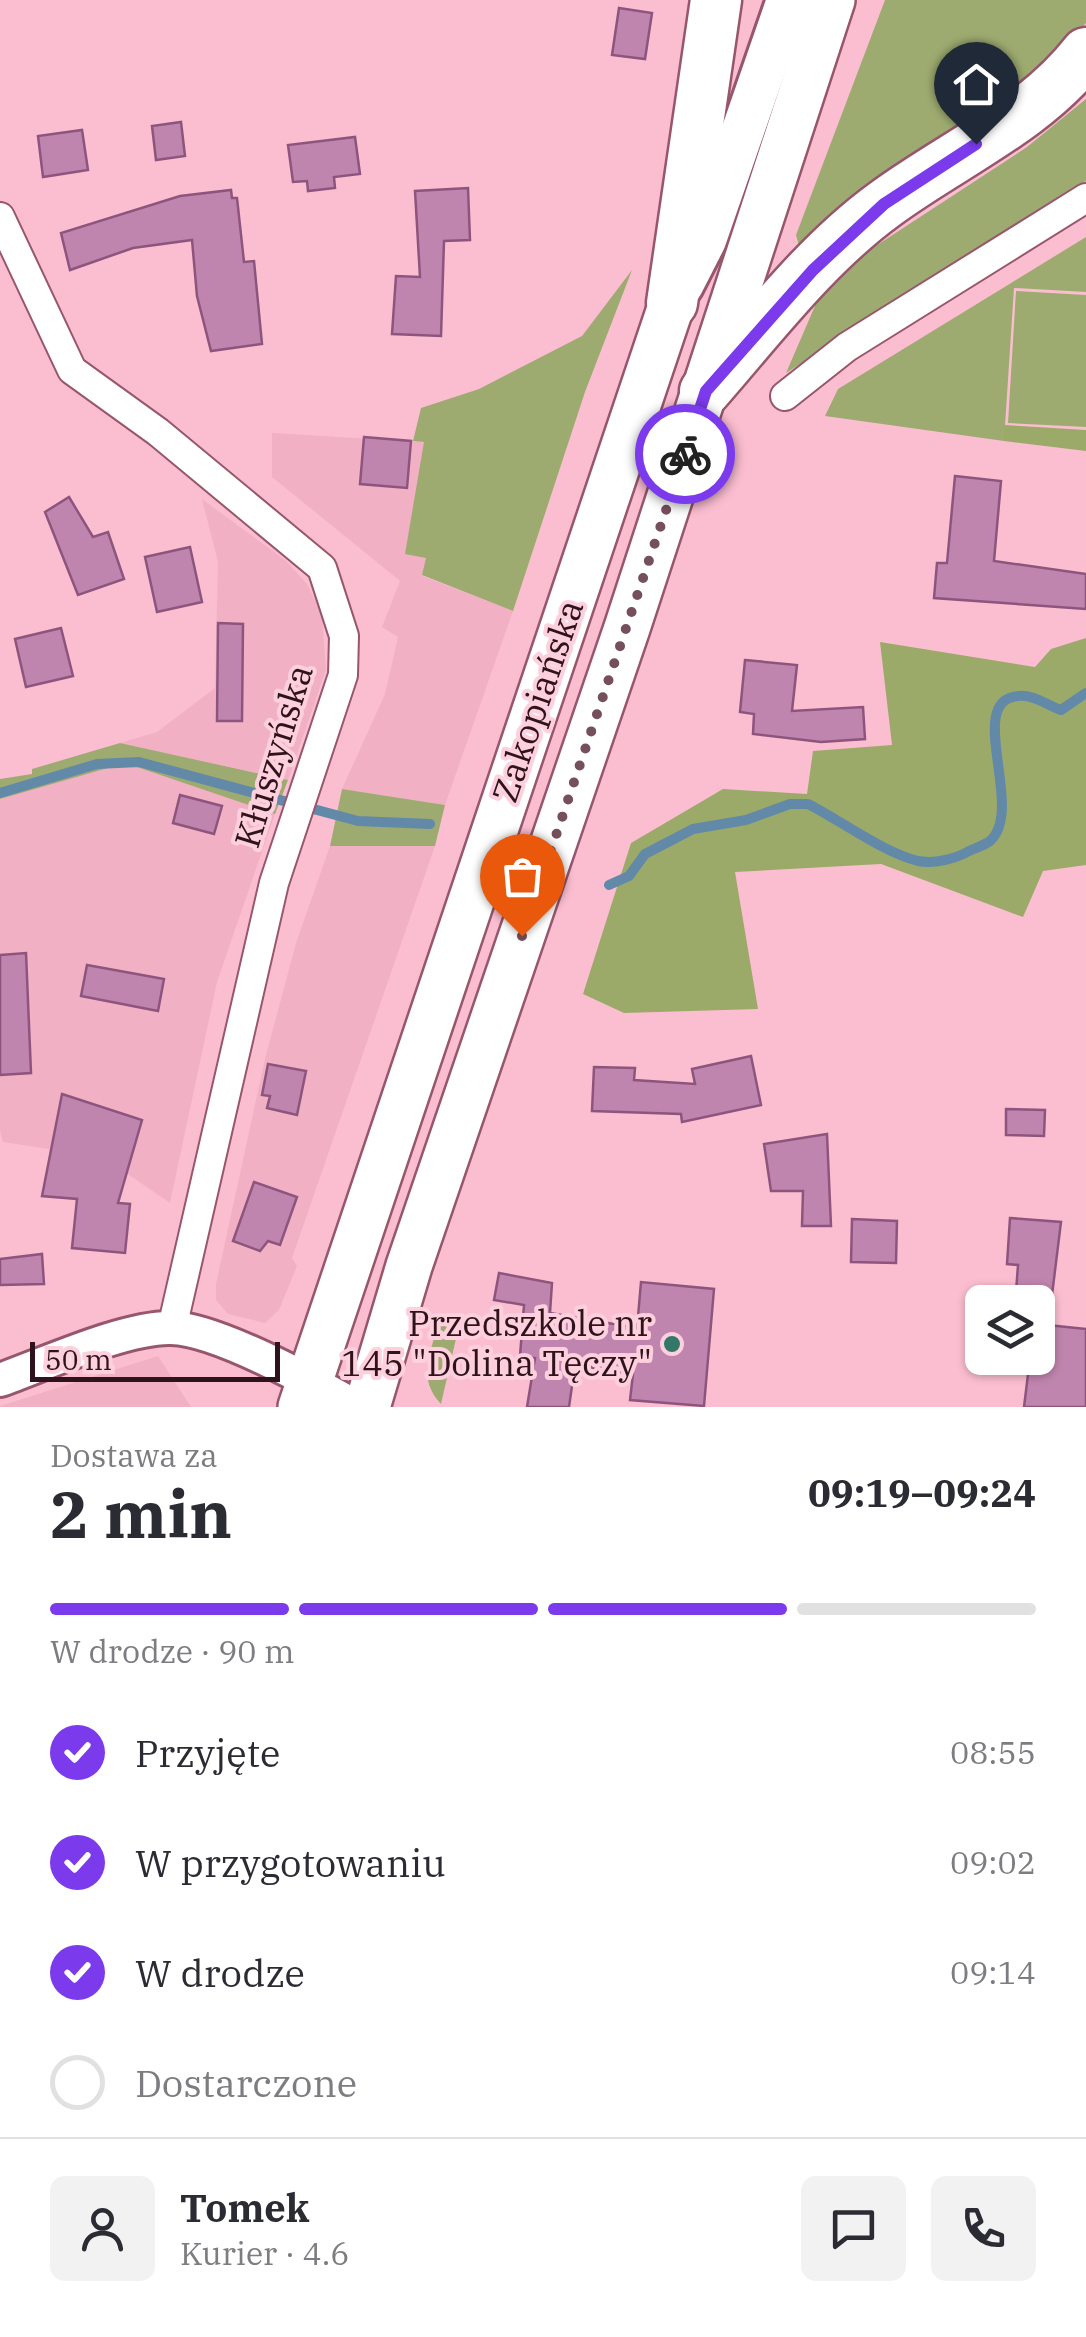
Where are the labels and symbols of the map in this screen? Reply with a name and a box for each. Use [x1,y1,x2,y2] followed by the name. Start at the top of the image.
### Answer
[934,42,1019,145] pin
[635,404,735,504] courier
[481,593,593,808] street label: Zakopiańska
[223,659,323,853] street label: Kłuszyńska
[480,834,565,937] pin
[341,1300,652,1386] place label: Przedszkole nr 145 "Dolina Tęczy"
[661,1333,683,1355] marker: Przedszkole nr 145 "Dolina Tęczy"
[30,1337,280,1382] scale bar

